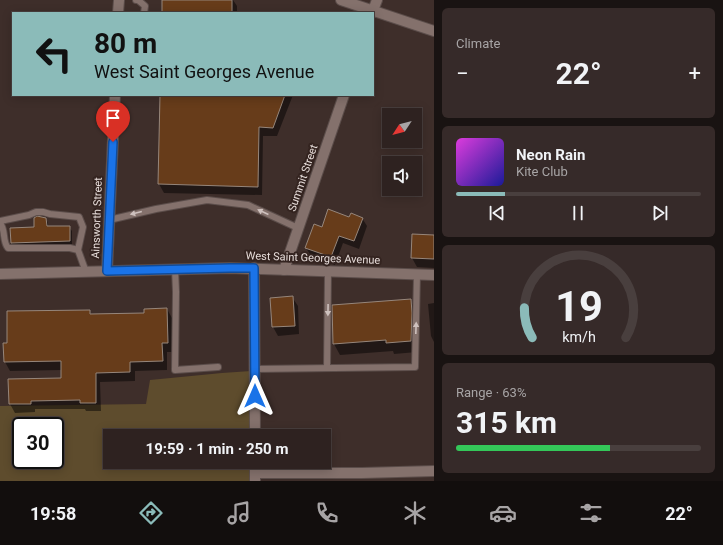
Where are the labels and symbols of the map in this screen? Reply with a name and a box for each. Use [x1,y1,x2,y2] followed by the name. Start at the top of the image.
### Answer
[96,101,130,142] pin
[382,108,422,148] north arrow
[285,142,321,213] street label: Summit Street
[89,177,105,259] street label: Ainsworth Street
[257,209,268,215] one-way arrow
[130,211,142,217] one-way arrow
[245,249,381,267] street label: West Saint Georges Avenue
[325,304,331,317] one-way arrow
[412,322,419,334] one-way arrow
[234,375,276,417] position arrow
[12,417,64,469] speed limit sign: 30

